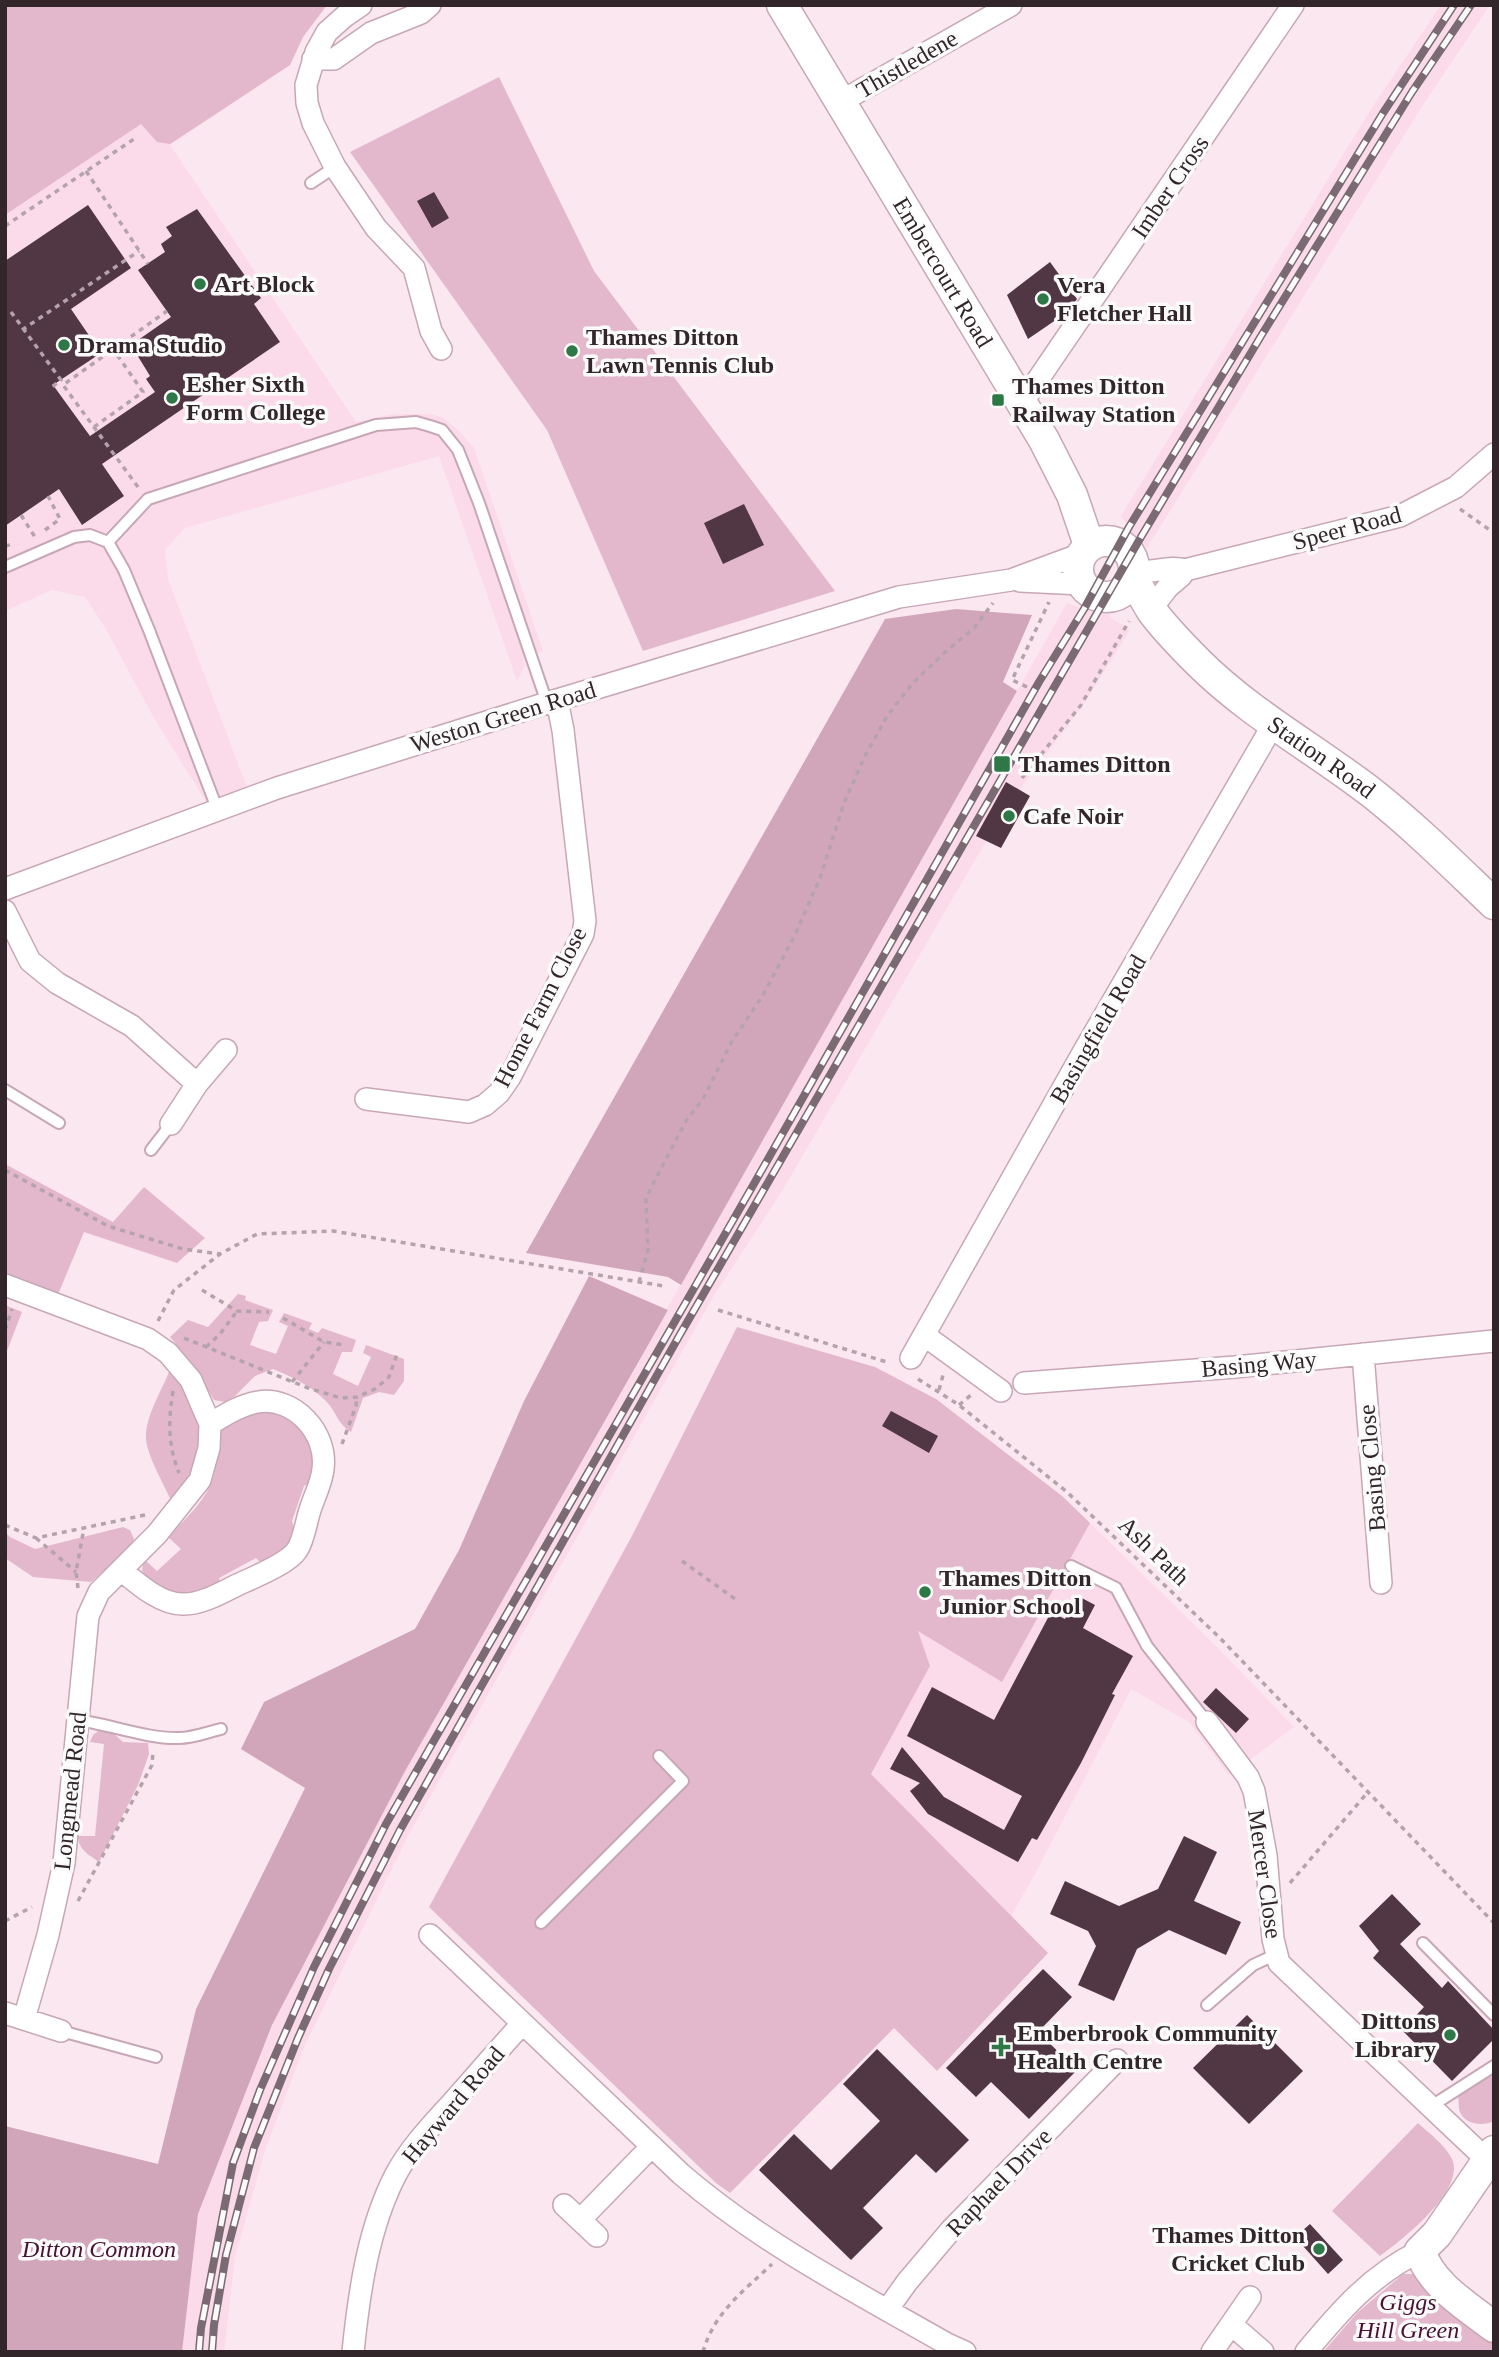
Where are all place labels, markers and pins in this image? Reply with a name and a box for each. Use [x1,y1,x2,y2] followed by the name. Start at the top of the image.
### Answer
[214,271,315,297] place label: Art Block
[1057,272,1192,326] place label: Vera Fletcher Hall
[192,276,208,292] marker: Art Block
[1035,291,1051,307] marker: Vera Fletcher Hall
[586,324,774,378] place label: Thames Ditton Lawn Tennis Club
[78,332,223,358] place label: Drama Studio
[56,337,72,353] marker: Drama Studio
[564,343,580,359] marker: Thames Ditton Lawn Tennis Club
[186,371,326,425] place label: Esher Sixth Form College
[1012,373,1175,427] place label: Thames Ditton Railway Station
[164,390,180,406] marker: Esher Sixth Form College
[990,392,1006,408] marker: Thames Ditton Railway Station
[1018,751,1171,777] place label: Thames Ditton
[992,754,1012,774] marker: Thames Ditton
[1023,803,1124,829] place label: Cafe Noir
[1001,808,1017,824] marker: Cafe Noir
[939,1565,1092,1619] place label: Thames Ditton Junior School
[917,1584,933,1600] marker: Thames Ditton Junior School
[1355,2008,1436,2062] place label: Dittons Library
[1017,2020,1277,2074] place label: Emberbrook Community Health Centre
[1442,2027,1458,2043] marker: Dittons Library
[991,2037,1011,2057] marker: Emberbrook Community Health Centre
[1152,2222,1305,2276] place label: Thames Ditton Cricket Club
[1311,2241,1327,2257] marker: Thames Ditton Cricket Club

